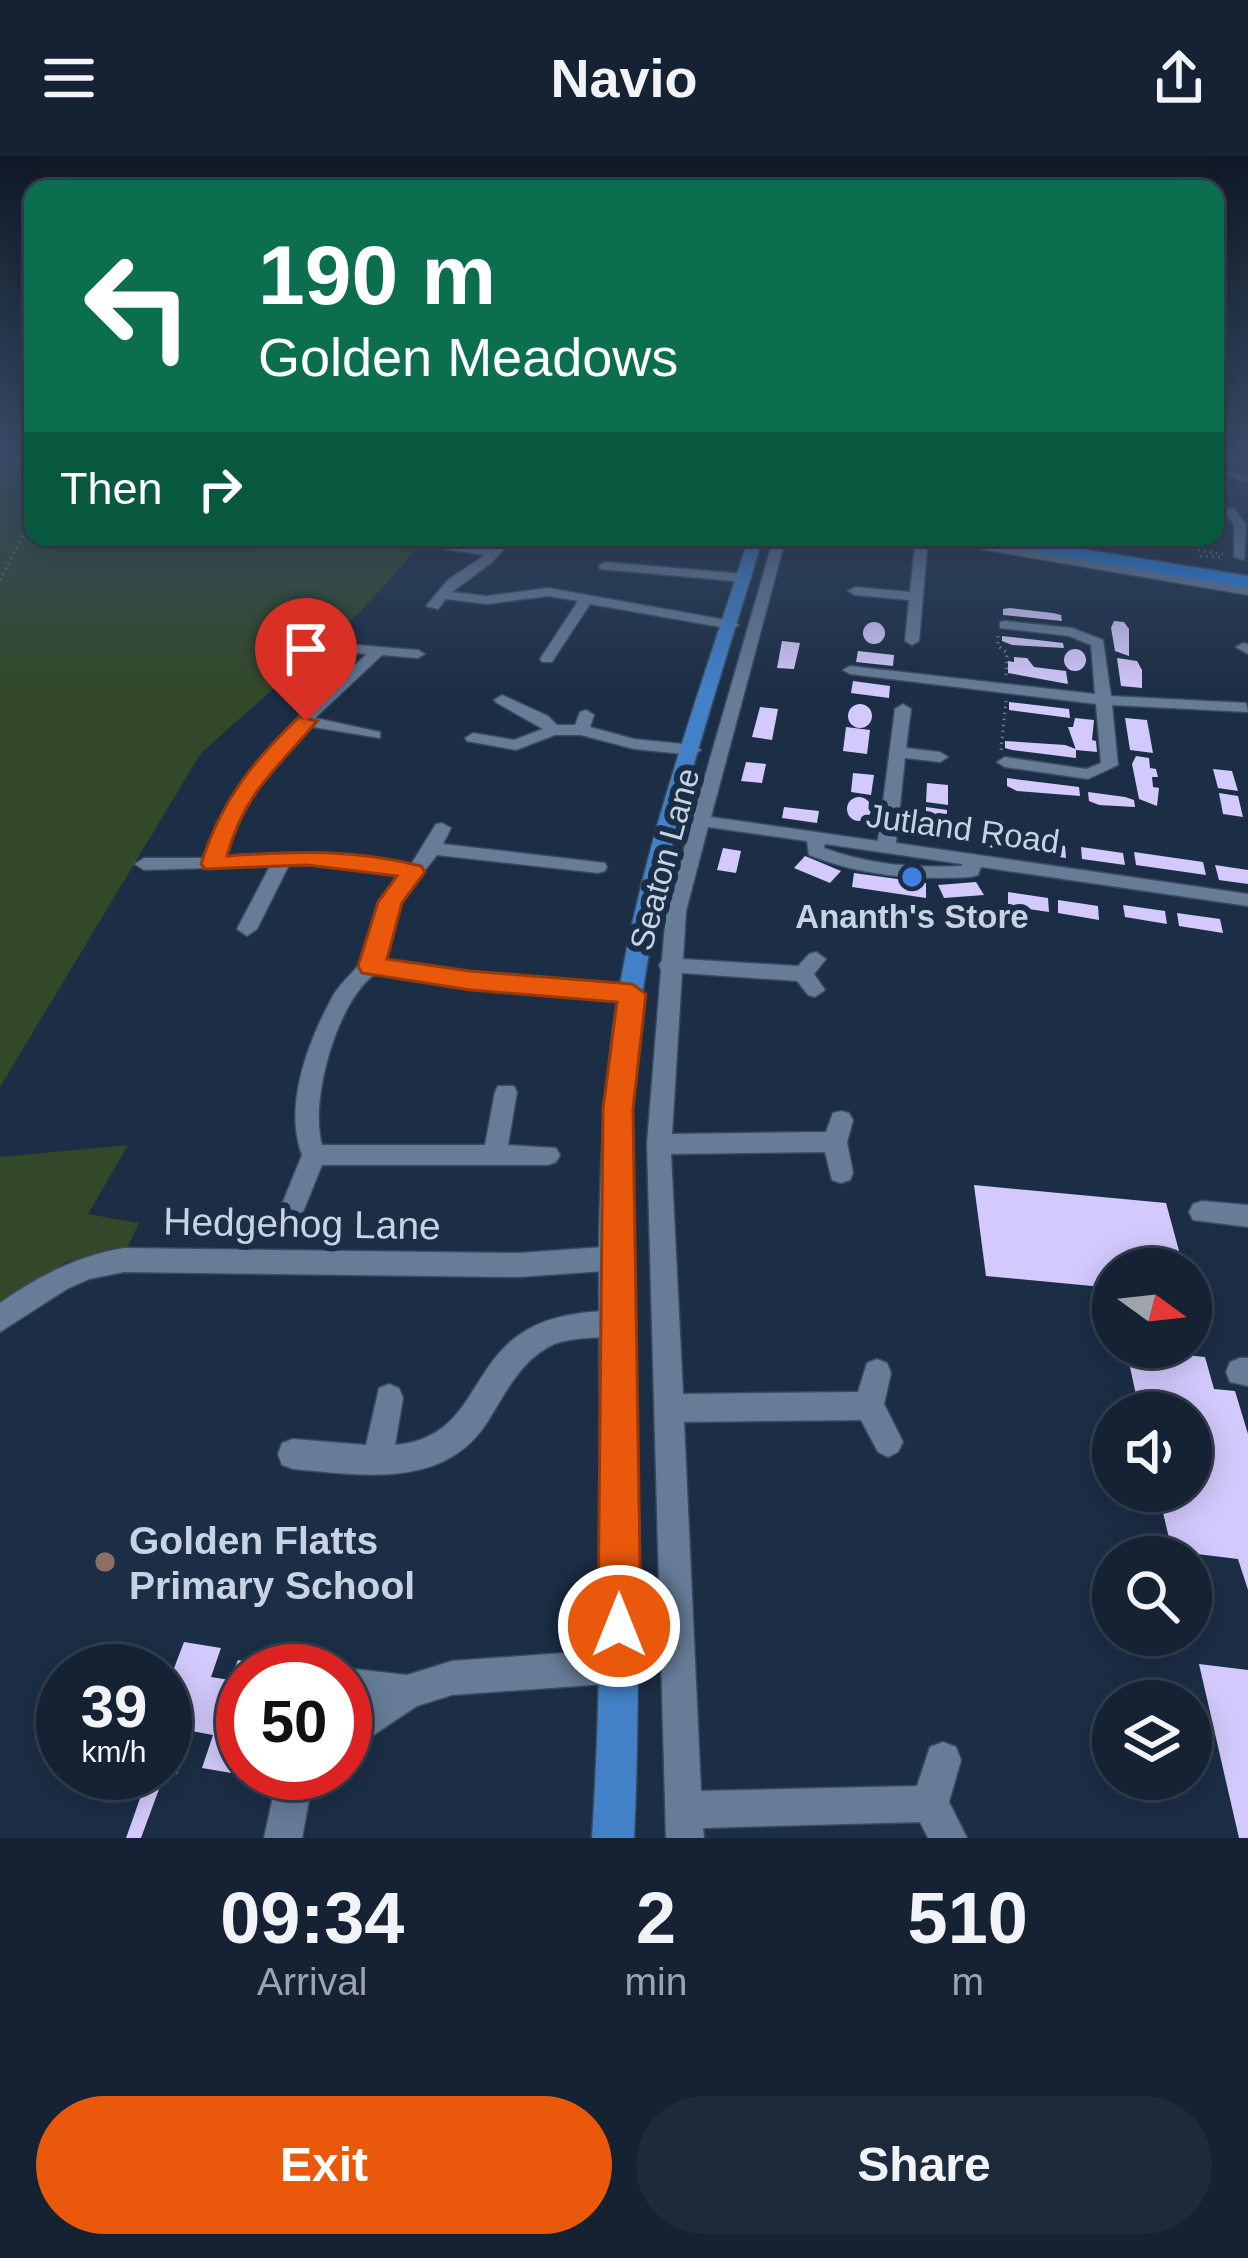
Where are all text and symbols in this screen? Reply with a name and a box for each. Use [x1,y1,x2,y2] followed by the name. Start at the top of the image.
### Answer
[36,45,102,111] icon: menu
[1146,45,1212,111] icon: share
[550,48,698,108] text: Navio
[60,228,216,384] icon: left
[258,228,496,322] text: 190 m
[258,327,678,387] text: Golden Meadows
[187,456,253,522] icon: right
[60,463,163,514] text: Then
[255,598,357,721] pin
[273,616,339,682] icon: arrive
[622,764,707,954] street label: Seaton Lane
[864,797,1062,860] street label: Jutland Road
[899,864,925,890] marker: Ananth's Store
[795,898,1029,935] place label: Ananth's Store
[163,1200,441,1247] street label: Hedgehog Lane
[1092,1248,1212,1368] north arrow
[1092,1248,1212,1800] map controls
[1092,1392,1212,1512] button: sound
[129,1519,415,1607] place label: Golden Flatts Primary School
[1092,1536,1212,1656] button: search
[92,1549,118,1575] marker: Golden Flatts Primary School
[556,1563,682,1689] position arrow
[216,1644,372,1800] speed limit sign: 50
[81,1673,147,1740] text: 39
[1092,1680,1212,1800] button: layers
[81,1735,147,1768] text: km/h
[220,1878,404,1958] text: 09:34
[636,1878,676,1958] text: 2
[908,1878,1028,1958] text: 510
[257,1960,368,2003] text: Arrival
[625,1960,687,2003] text: min
[951,1960,984,2003] text: m
[36,2096,612,2234] button: Exit
[636,2096,1212,2234] button: Share

